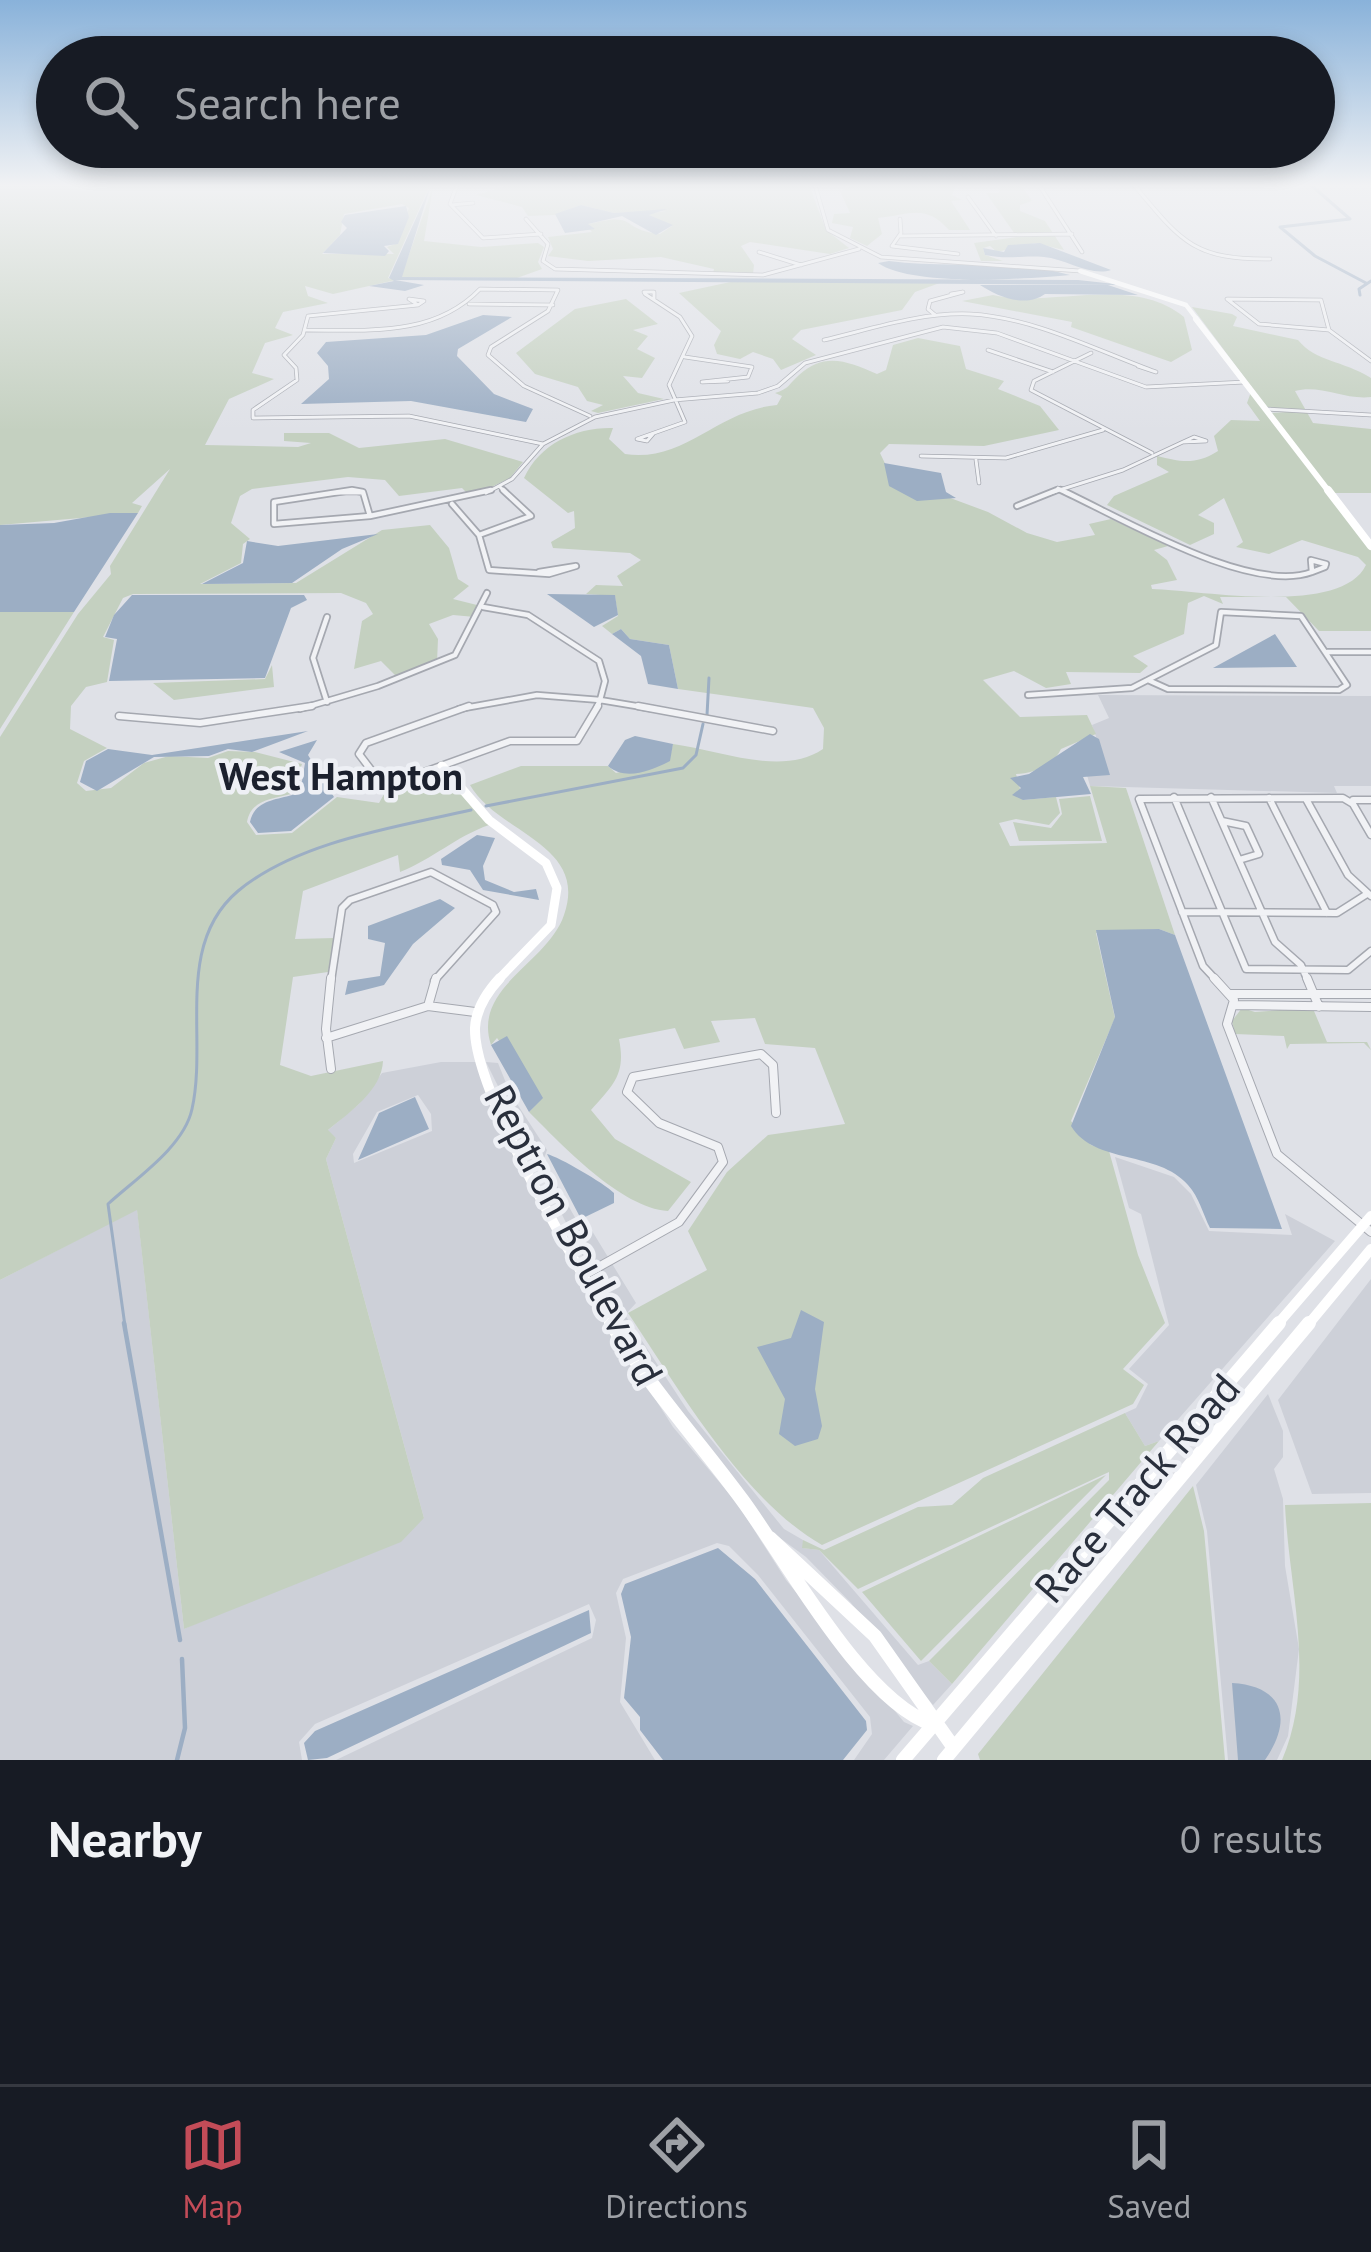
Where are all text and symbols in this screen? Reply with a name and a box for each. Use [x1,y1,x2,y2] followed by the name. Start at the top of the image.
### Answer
[36,36,1335,168] search box
[78,69,144,135] icon: search
[174,73,401,131] text: Search here
[219,750,463,801] district label: West Hampton
[472,1075,677,1394] street label: Reptron Boulevard
[1022,1361,1251,1614] street label: Race Track Road
[48,1805,202,1871] text: Nearby
[1180,1813,1323,1864] text: 0 results
[180,2112,246,2227] tab: Map
[605,2112,748,2227] tab: Directions
[1107,2112,1191,2227] tab: Saved

